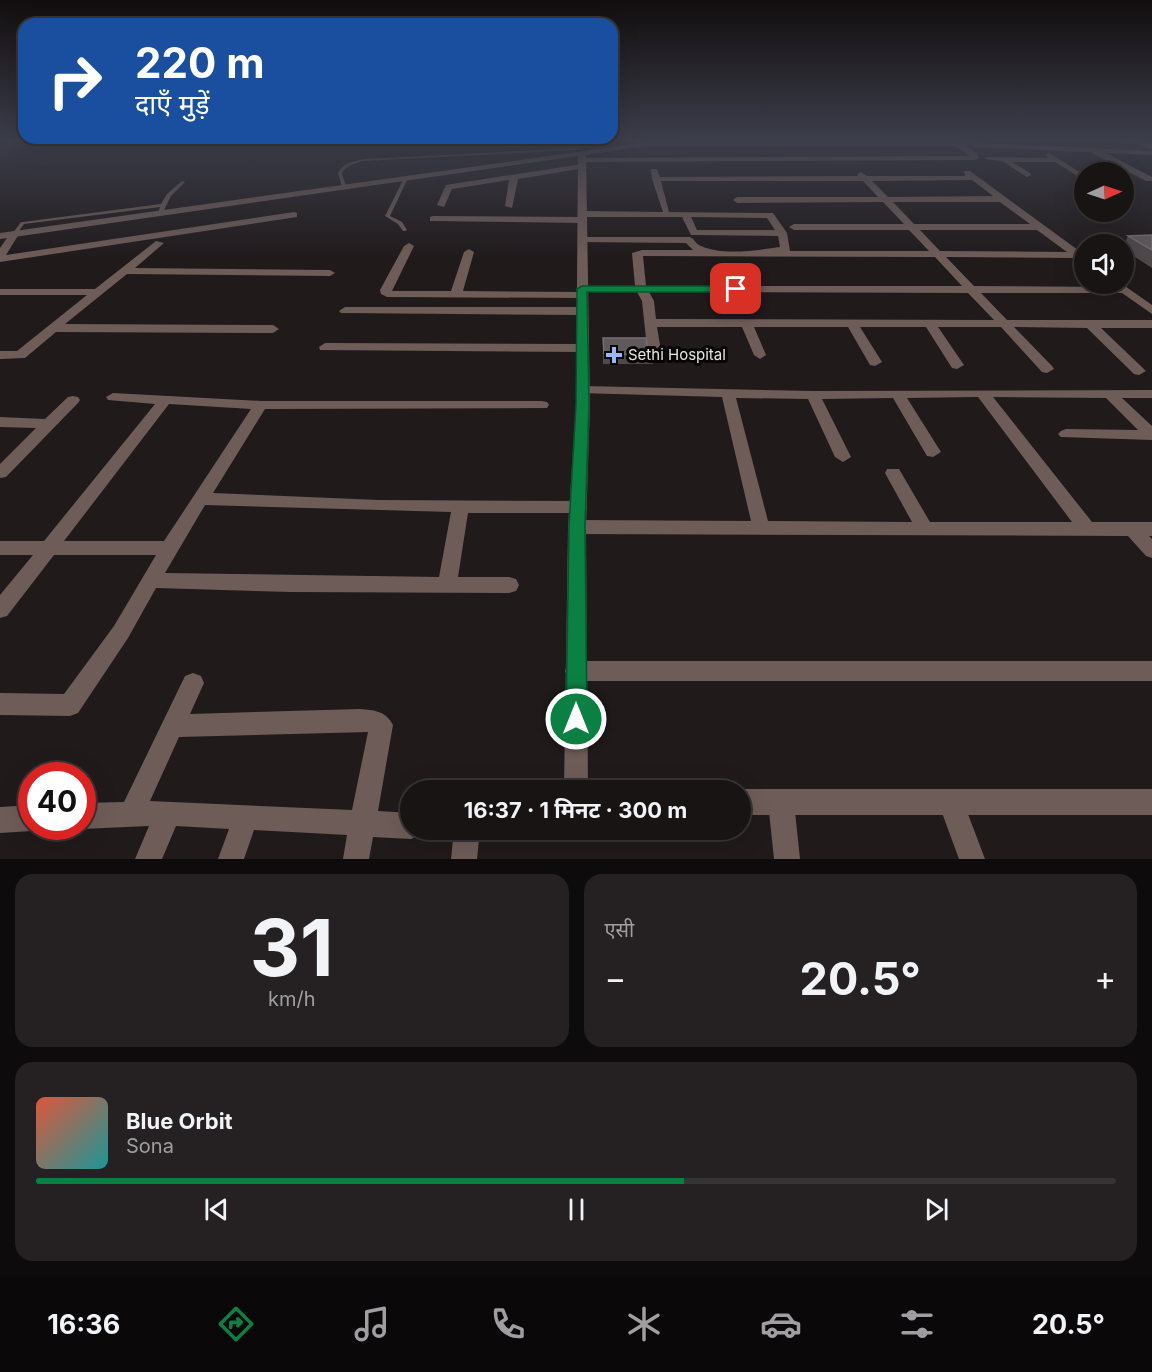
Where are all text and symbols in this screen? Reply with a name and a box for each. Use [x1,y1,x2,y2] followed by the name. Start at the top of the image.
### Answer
[135,37,265,88] text: 220 m
[36,42,114,120] icon: right
[135,88,209,121] text: दाएँ मुड़ें
[1074,162,1134,222] north arrow
[1074,162,1134,294] map controls
[1074,234,1134,294] button: sound
[710,263,761,314] pin
[719,272,752,305] icon: arrive
[628,345,726,364] place label: Sethi Hospital
[605,346,623,364] marker: Sethi Hospital
[544,687,608,751] position arrow
[18,762,96,840] speed limit sign: 40
[464,797,687,823] text: 16:37 · 1 मिनट · 300 m
[250,900,334,995] text: 31
[605,918,634,942] text: एसी
[800,951,921,1006] text: 20.5°
[605,958,626,998] text: −
[1094,958,1116,998] text: +
[268,987,316,1011] text: km/h
[126,1108,233,1134] text: Blue Orbit
[126,1134,174,1158] text: Sona
[200,1193,233,1226] icon: previous
[560,1193,593,1226] icon: pause
[920,1193,953,1226] icon: next
[215,1303,257,1345] icon: directions
[351,1303,393,1345] icon: music
[487,1303,529,1345] icon: phone
[623,1303,665,1345] icon: climate
[760,1303,802,1345] icon: car
[896,1303,938,1345] icon: filters
[47,1308,120,1341] text: 16:36
[1032,1308,1105,1341] text: 20.5°

